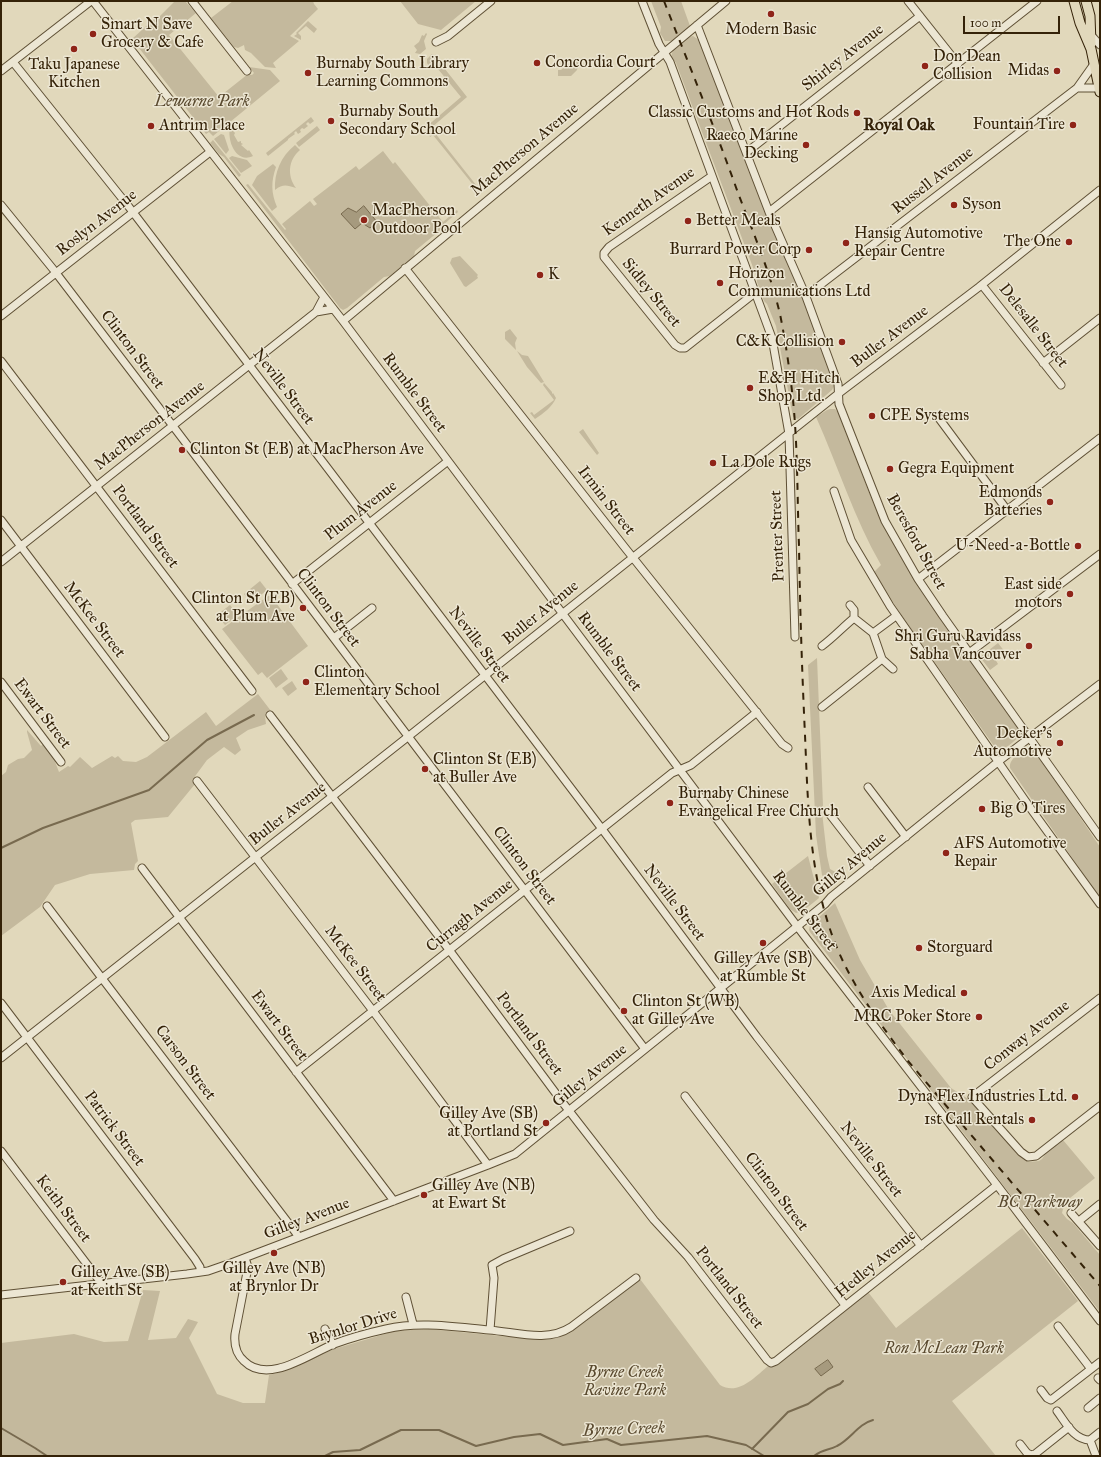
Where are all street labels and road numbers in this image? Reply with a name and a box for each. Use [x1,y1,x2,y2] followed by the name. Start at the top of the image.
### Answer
[798,20,888,96] street label: Shirley Avenue
[467,99,583,201] street label: MacPherson Avenue
[888,143,978,219] street label: Russell Avenue
[599,163,699,241] street label: Kenneth Avenue
[53,186,141,260] street label: Roslyn Avenue
[617,255,685,331] street label: Sidley Street
[994,280,1072,372] street label: Delesalle Street
[848,302,932,372] street label: Buller Avenue
[96,307,168,393] street label: Clinton Street
[248,345,318,429] street label: Neville Street
[378,349,450,437] street label: Rumble Street
[91,377,209,475] street label: MacPherson Avenue
[573,463,639,539] street label: Irmin Street
[321,477,401,545] street label: Plum Avenue
[107,481,183,573] street label: Portland Street
[767,490,789,582] street label: Prenter Street
[882,491,950,593] street label: Beresford Street
[292,565,364,651] street label: Clinton Street
[499,577,583,649] street label: Buller Avenue
[59,578,129,662] street label: McKee Street
[444,603,514,687] street label: Neville Street
[573,608,645,696] street label: Rumble Street
[9,675,75,753] street label: Ewart Street
[246,778,330,850] street label: Buller Avenue
[488,823,560,909] street label: Clinton Street
[809,829,891,901] street label: Gilley Avenue
[639,861,709,945] street label: Neville Street
[768,867,840,955] street label: Rumble Street
[423,875,517,957] street label: Curragh Avenue
[320,922,390,1006] street label: McKee Street
[246,987,312,1065] street label: Ewart Street
[491,988,567,1080] street label: Portland Street
[980,997,1074,1075] street label: Conway Avenue
[150,1021,220,1105] street label: Carson Street
[549,1040,631,1112] street label: Gilley Avenue
[80,1088,148,1170] street label: Patrick Street
[836,1118,906,1202] street label: Neville Street
[740,1149,812,1235] street label: Clinton Street
[31,1171,95,1247] street label: Keith Street
[261,1194,353,1244] street label: Gilley Avenue
[832,1226,920,1302] street label: Hedley Avenue
[691,1243,767,1333] street label: Portland Street
[306,1304,400,1350] street label: Brynlor Drive

